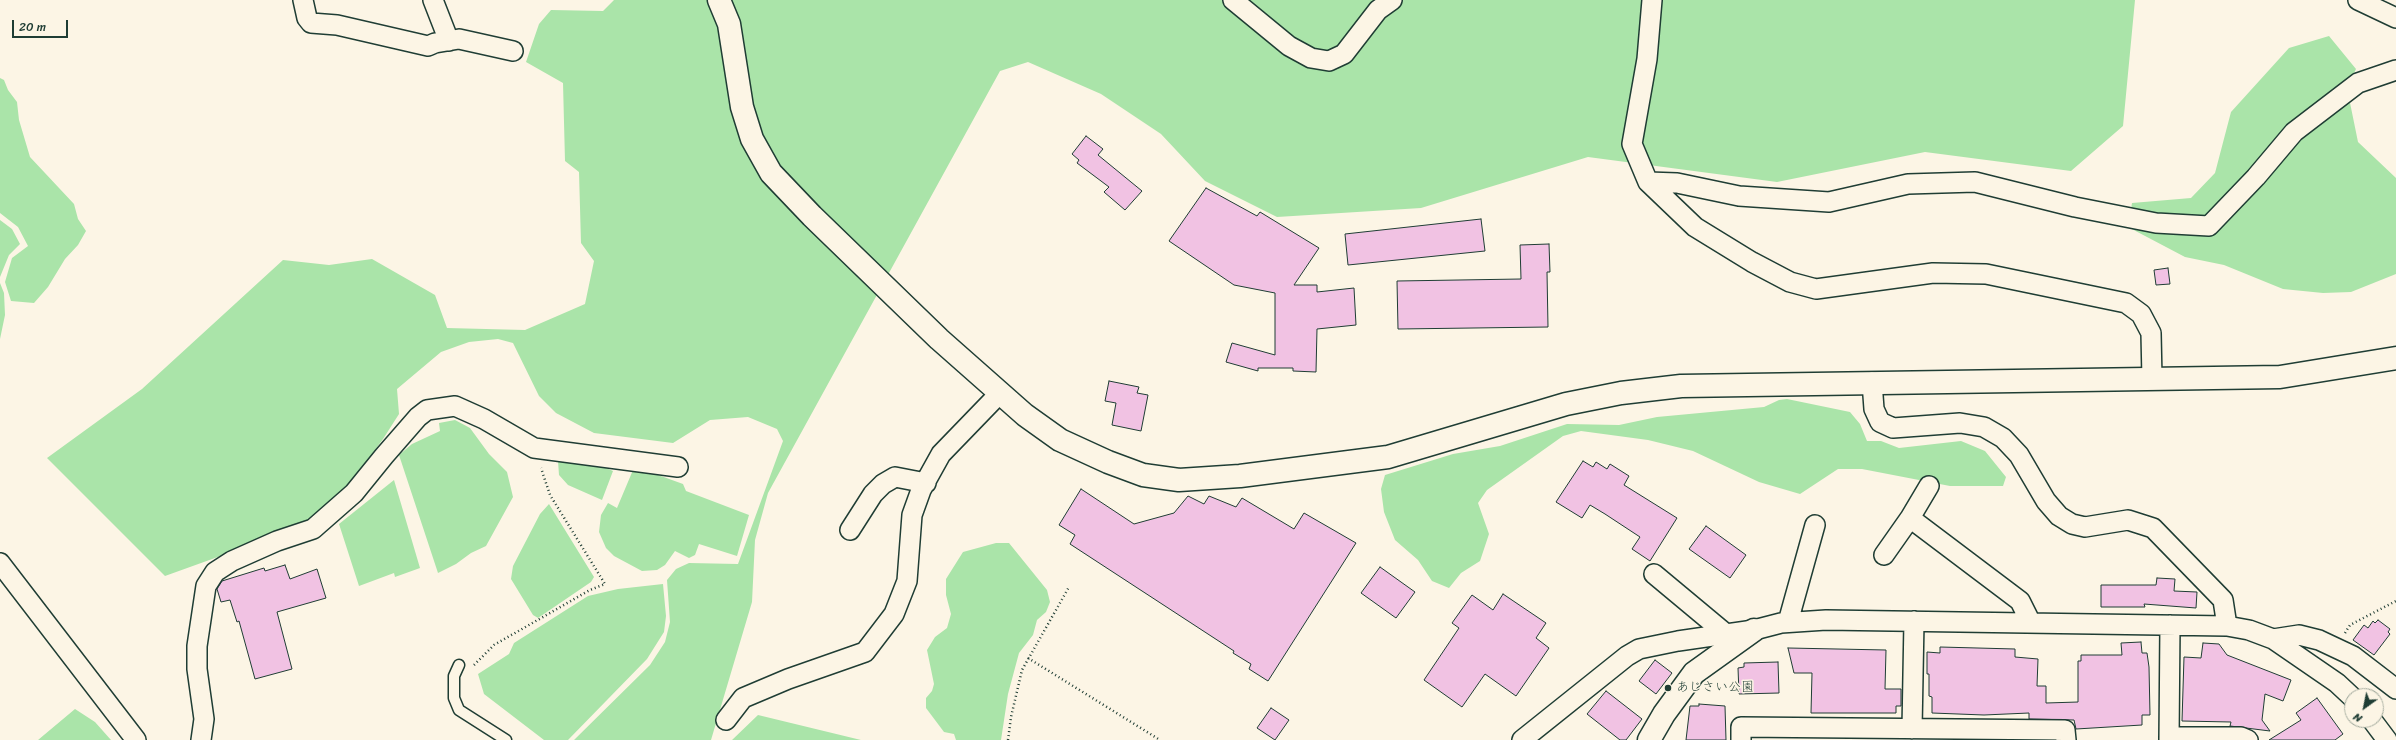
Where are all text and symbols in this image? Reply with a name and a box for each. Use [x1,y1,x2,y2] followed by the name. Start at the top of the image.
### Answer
[14,12,70,38] scale bar
[19,16,46,38] text: 20 m
[1676,680,1754,696] place label: あじさい公園
[1663,683,1673,693] marker: あじさい公園
[2344,688,2384,728] north arrow
[2349,708,2366,728] text: N

